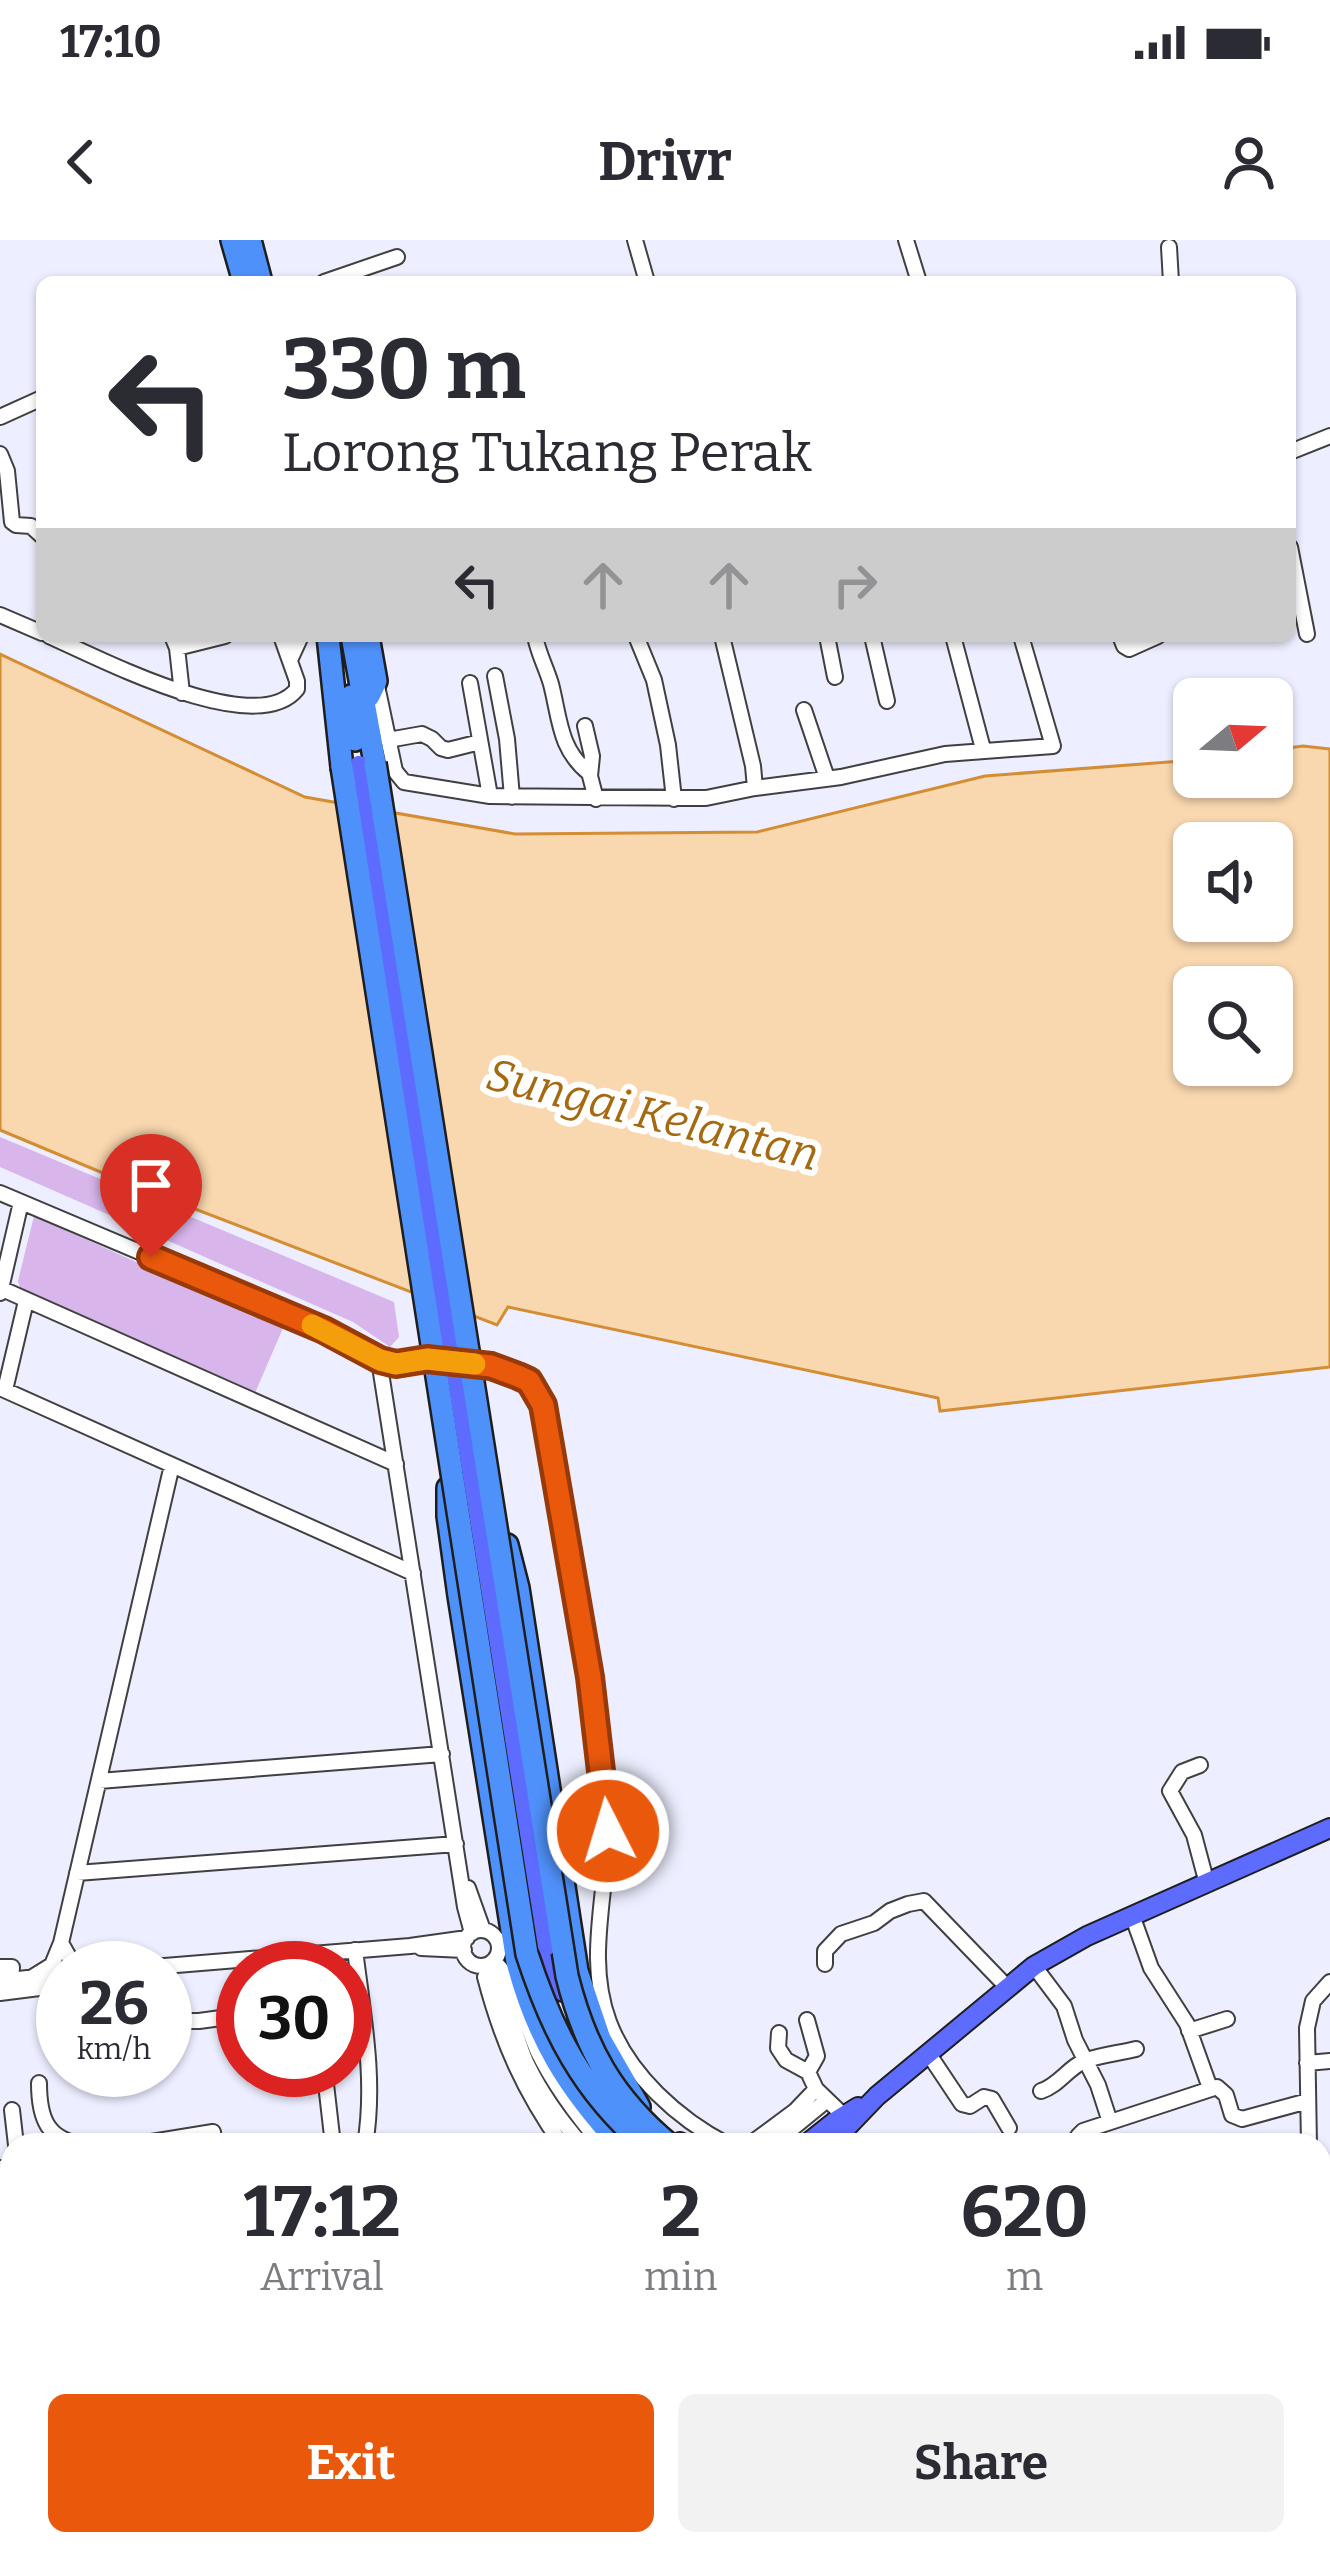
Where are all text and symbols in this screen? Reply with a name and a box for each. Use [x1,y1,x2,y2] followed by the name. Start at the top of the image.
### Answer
[60,15,162,69] text: 17:10
[48,129,114,195] icon: back
[1216,129,1282,195] icon: person
[598,130,732,194] text: Drivr
[282,319,526,420] text: 330 m
[84,324,240,480] icon: left
[282,421,812,485] text: Lorong Tukang Perak
[444,552,510,618] icon: left
[570,552,636,618] icon: ahead
[696,552,762,618] icon: ahead
[822,552,888,618] icon: right
[1173,678,1293,798] north arrow
[1173,678,1293,1086] map controls
[1173,822,1293,942] button: sound
[1173,966,1293,1086] button: search
[481,1048,824,1182] water label: Sungai Kelantan
[100,1134,202,1257] pin
[118,1152,184,1218] icon: arrive
[545,1768,671,1894] position arrow
[216,1941,372,2097] speed limit sign: 30
[79,1968,149,2040] text: 26
[77,2031,151,2067] text: km/h
[243,2169,401,2255] text: 17:12
[660,2169,701,2255] text: 2
[961,2169,1089,2255] text: 620
[260,2254,384,2300] text: Arrival
[644,2254,717,2300] text: min
[1006,2254,1043,2300] text: m
[48,2394,654,2532] button: Exit
[678,2394,1284,2532] button: Share

